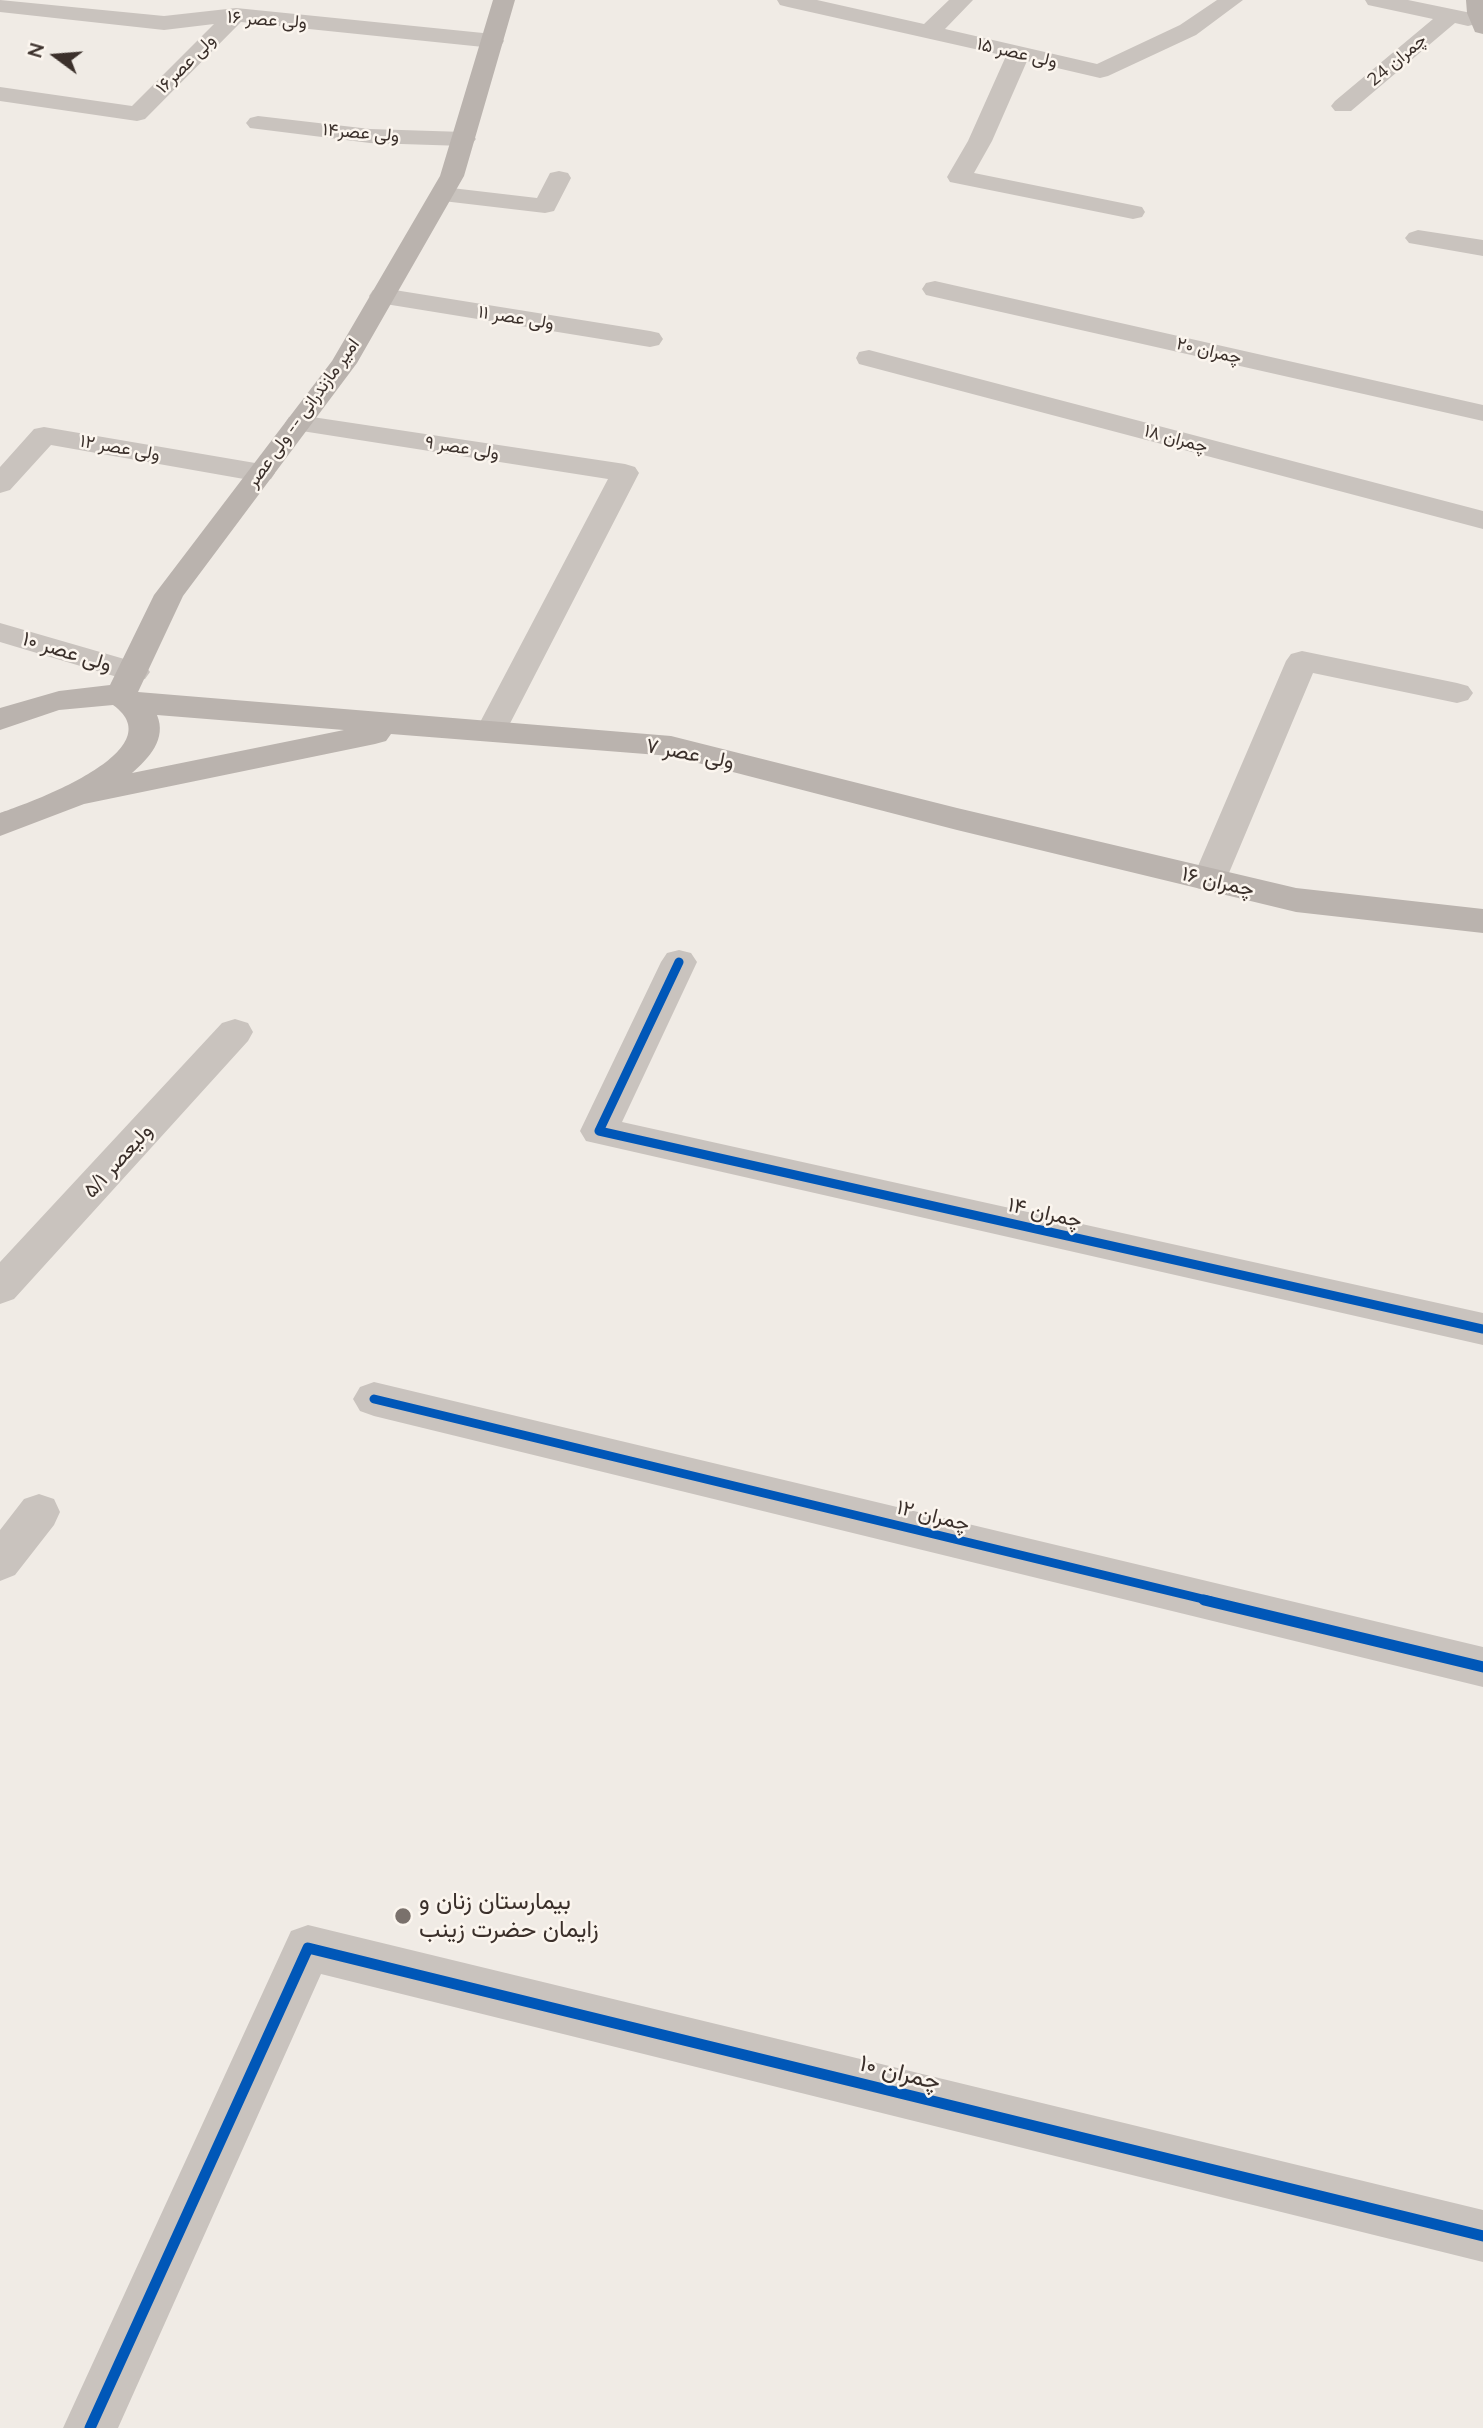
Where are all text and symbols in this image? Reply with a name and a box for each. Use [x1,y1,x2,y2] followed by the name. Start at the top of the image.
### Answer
[226,6,308,34] street label: ولی عصر ۱۶
[21,21,91,91] north arrow
[1363,29,1431,91] street label: چمران 24
[152,30,220,98] street label: ولی عصر۱۶
[975,33,1059,73] street label: ولی عصر ۱۵
[22,40,49,60] text: N
[322,119,400,147] street label: ولی عصر۱۴
[477,301,555,335] street label: ولی عصر ۱۱
[1174,333,1244,369] street label: چمران ۲۰
[242,334,364,492] street label: امیر مازندرانی -- ولی عصر
[1142,420,1210,458] street label: چمران ۱۸
[78,430,162,466] street label: ولی عصر ۱۲
[423,431,501,465] street label: ولی عصر ۹
[19,627,115,677] street label: ولی عصر ۱۰
[644,733,736,775] street label: ولی عصر ۷
[1179,861,1257,903] street label: چمران ۱۶
[78,1119,158,1203] street label: ولیعصر ۵/۱
[1005,1192,1085,1234] street label: چمران ۱۴
[894,1495,972,1537] street label: چمران ۱۲
[419,1888,599,1944] place label: بیمارستان زنان و زایمان حضرت زینب
[393,1906,413,1926] marker: بیمارستان زنان و زایمان حضرت زینب
[856,2049,944,2097] street label: چمران ۱۰

